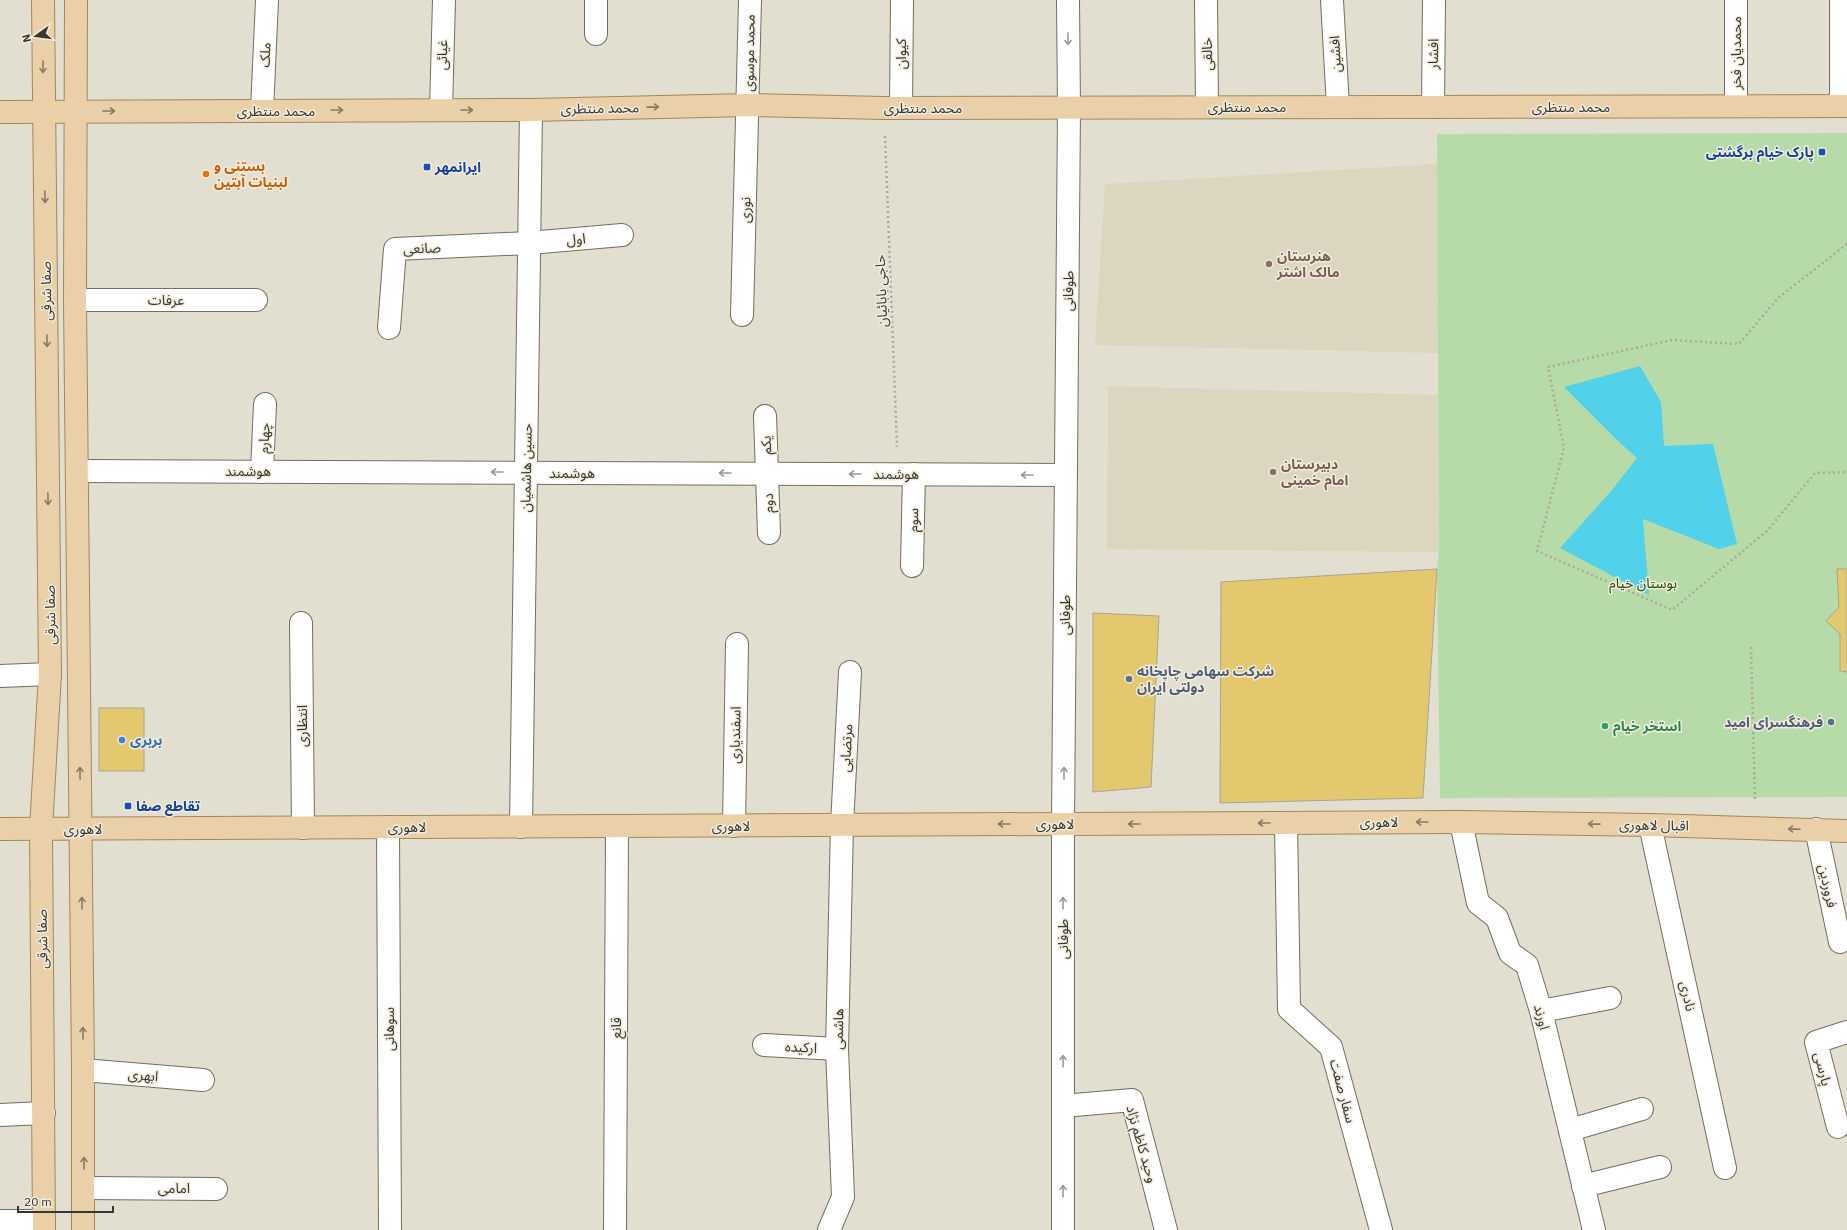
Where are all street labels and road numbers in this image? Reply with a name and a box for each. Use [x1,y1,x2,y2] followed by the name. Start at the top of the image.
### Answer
[739,14,759,92] street label: محمد موسوی
[1727,16,1745,91] street label: محمدیان فخر
[1325,35,1345,73] street label: افشین
[1198,37,1216,71] street label: خالقی
[1424,38,1442,71] street label: افشار
[892,39,910,69] street label: کیوان
[433,40,451,70] street label: غیائی
[255,42,275,68] street label: ملک
[561,98,639,118] street label: محمد منتظری
[1208,98,1286,116] street label: محمد منتظری
[1532,98,1610,116] street label: محمد منتظری
[884,99,962,117] street label: محمد منتظری
[237,102,315,120] street label: محمد منتظری
[736,197,754,223] street label: نوری
[566,229,586,249] street label: اول
[403,238,442,258] street label: صانعی
[871,254,891,328] street label: حاجی بابائیان
[36,261,56,321] street label: صفا شرقی
[1059,271,1077,311] street label: طوفانی
[148,291,184,309] street label: عرفات
[254,422,276,454] street label: چهارم
[516,423,536,513] street label: حسین هاشمیان
[757,435,777,455] street label: یکم
[225,462,271,480] street label: هوشمند
[549,464,595,482] street label: هوشمند
[873,465,919,483] street label: هوشمند
[759,492,779,513] street label: دوم
[904,508,924,532] street label: سوم
[40,585,60,645] street label: صفا شرقی
[1056,595,1074,635] street label: طوفانی
[293,705,311,747] street label: انتظاری
[725,706,745,764] street label: اسفندیاری
[836,723,856,773] street label: مرتضایی
[1360,813,1398,831] street label: لاهوری
[1036,815,1074,833] street label: لاهوری
[1619,815,1689,835] street label: اقبال لاهوری
[712,817,750,835] street label: لاهوری
[388,818,426,836] street label: لاهوری
[64,820,102,838] street label: لاهوری
[1815,863,1841,909] street label: فروردین
[32,909,52,969] street label: صفا شرقی
[1054,919,1072,959] street label: طوفانی
[1676,979,1700,1013] street label: نادری
[1530,1002,1554,1032] street label: اورند
[380,1007,398,1051] street label: سوهانی
[829,1008,847,1050] street label: هاشمی
[607,1017,627,1039] street label: قانع
[785,1037,817,1057] street label: ارکیده
[1809,1050,1836,1088] street label: پارسی
[1326,1057,1360,1125] street label: سفار صفت
[127,1065,159,1085] street label: ابهری
[1120,1103,1162,1185] street label: وحید کاظم نژاد
[158,1179,190,1197] street label: امامی

